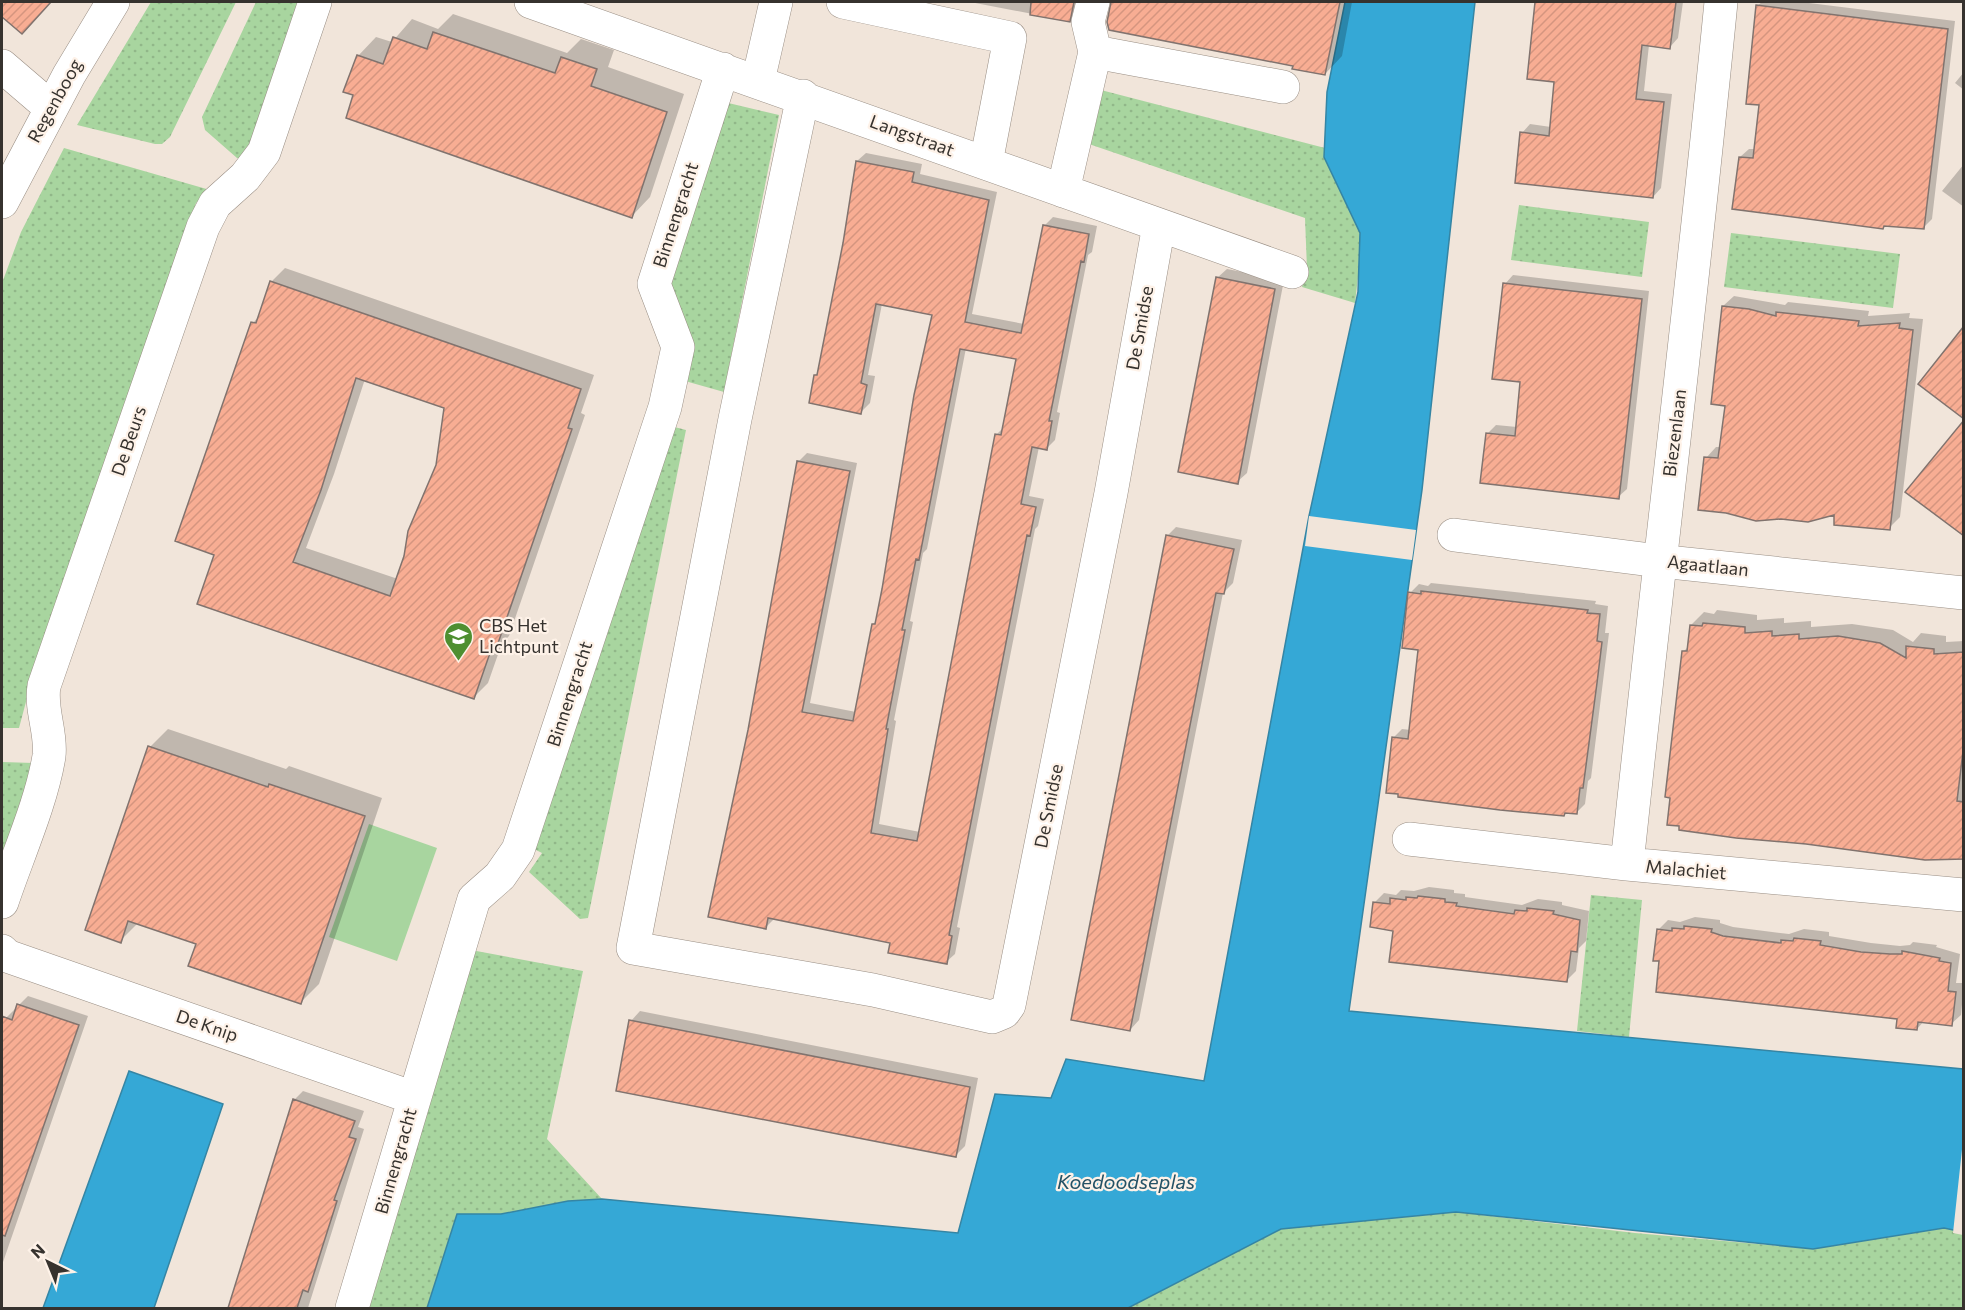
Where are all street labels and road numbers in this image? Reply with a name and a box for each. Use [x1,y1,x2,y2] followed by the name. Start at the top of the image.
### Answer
[22,55,86,146] street label: Regenboog
[867,110,958,161] street label: Langstraat
[648,159,702,270] street label: Binnengracht
[1121,284,1157,372] street label: De Smidse
[1658,388,1690,478] street label: Biezenlaan
[106,403,150,479] street label: De Beurs
[1666,550,1750,580] street label: Agaatlaan
[542,638,596,749] street label: Binnengracht
[1029,762,1067,850] street label: De Smidse
[1645,855,1727,883] street label: Malachiet
[174,1004,241,1046] street label: De Knip
[369,1105,421,1216] street label: Binnengracht

